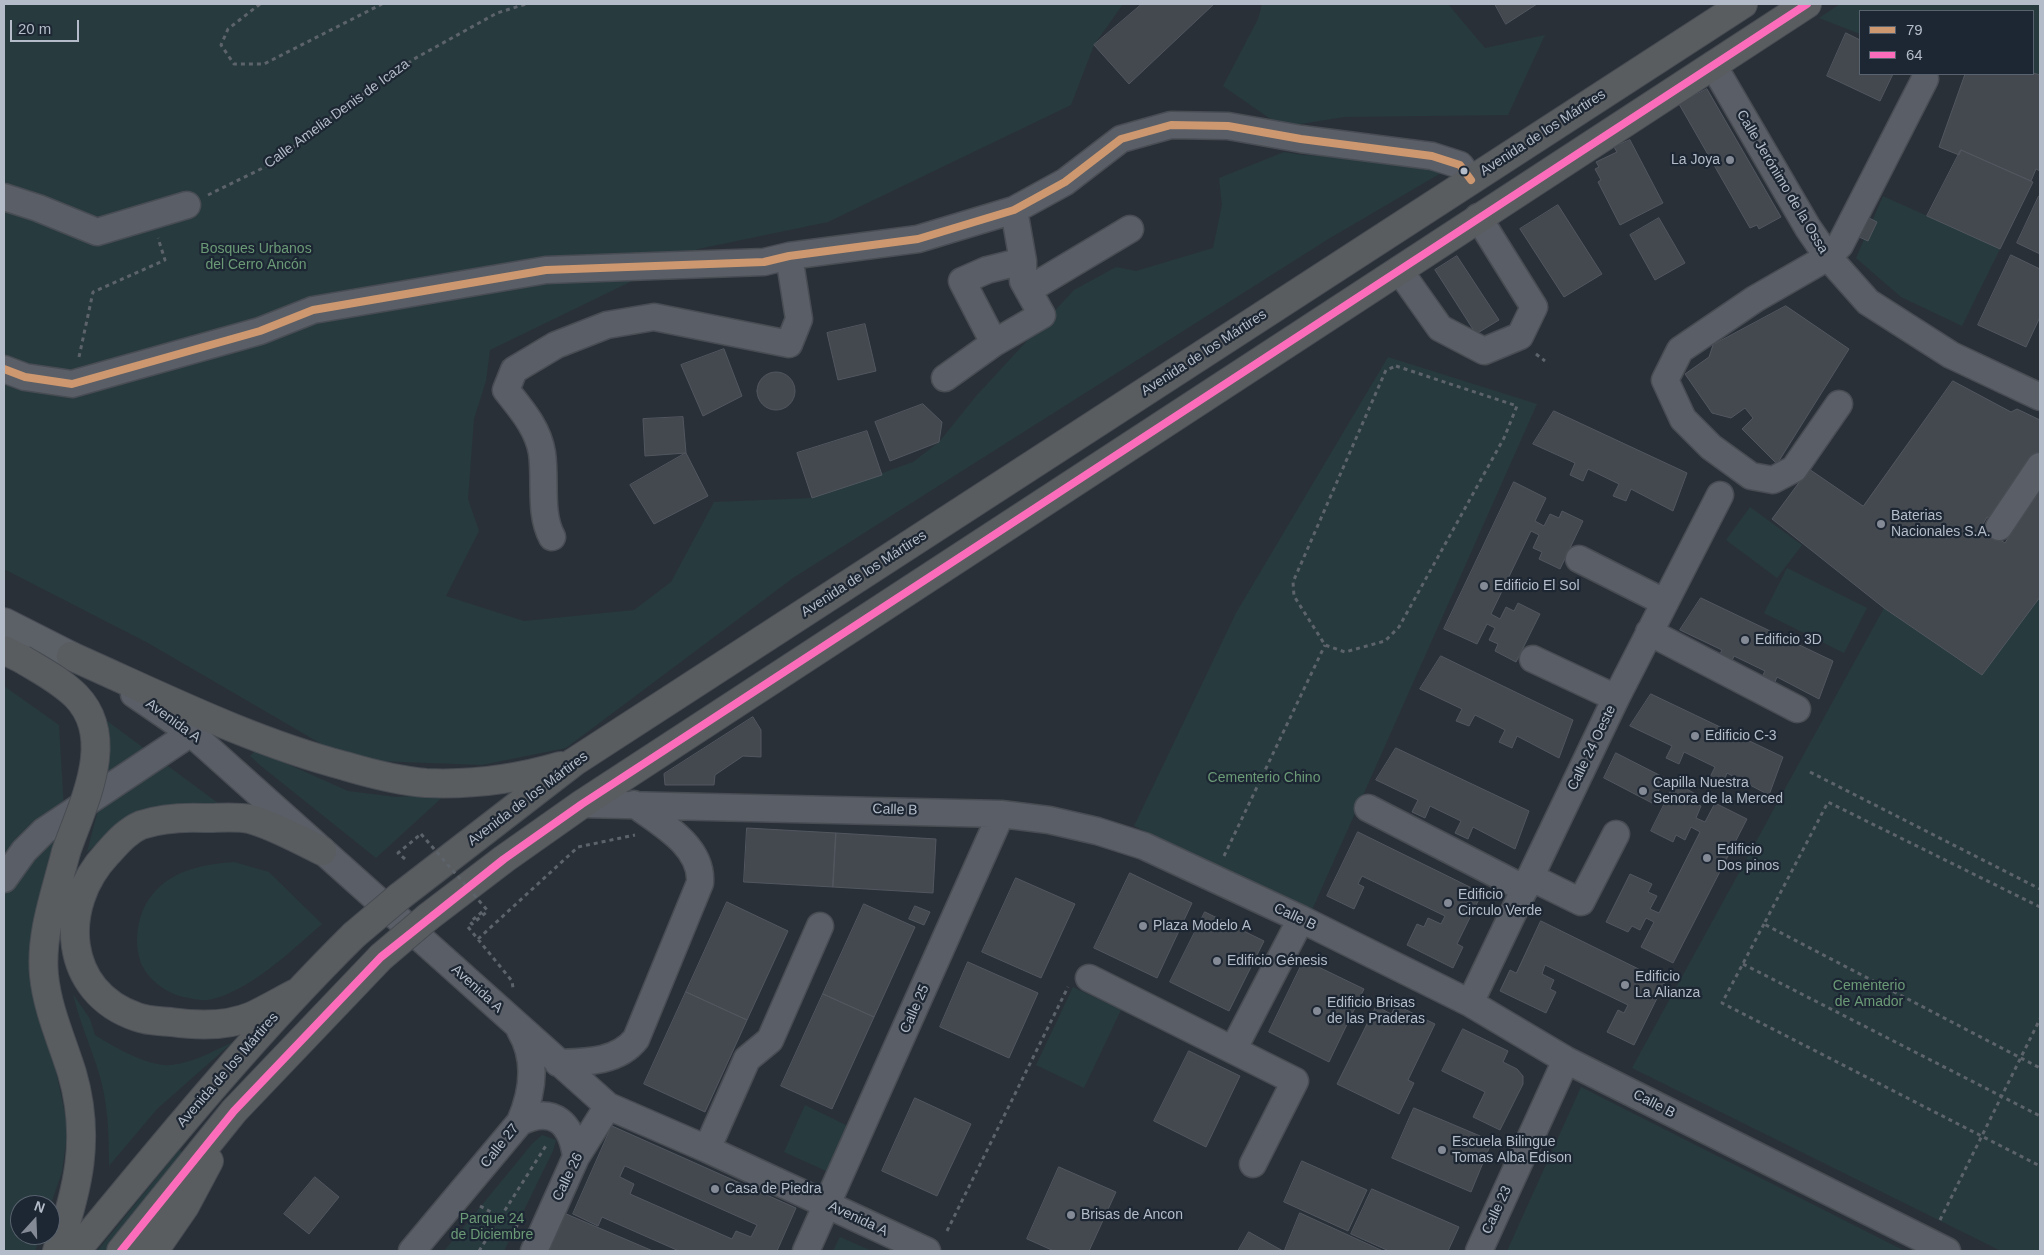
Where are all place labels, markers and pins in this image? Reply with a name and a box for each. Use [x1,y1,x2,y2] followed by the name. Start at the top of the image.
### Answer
[1671,152,1720,168] place label: La Joya
[1724,154,1736,166] marker: La Joya
[1459,166,1469,176] unlabelled marker
[1891,508,1991,540] place label: Baterias Nacionales S.A.
[1875,518,1887,530] marker: Baterias Nacionales S.A.
[1494,578,1580,594] place label: Edificio El Sol
[1478,580,1490,592] marker: Edificio El Sol
[1755,632,1822,648] place label: Edificio 3D
[1739,634,1751,646] marker: Edificio 3D
[1705,728,1777,744] place label: Edificio C-3
[1689,730,1701,742] marker: Edificio C-3
[1653,775,1783,808] place label: Capilla Nuestra Senora de la Merced
[1637,785,1649,797] marker: Capilla Nuestra Senora de la Merced
[1717,842,1779,874] place label: Edificio Dos pinos
[1701,852,1713,864] marker: Edificio Dos pinos
[1458,887,1542,920] place label: Edificio Circulo Verde
[1442,897,1454,909] marker: Edificio Circulo Verde
[1153,918,1251,934] place label: Plaza Modelo A
[1137,920,1149,932] marker: Plaza Modelo A
[1227,953,1327,969] place label: Edificio Génesis
[1211,955,1223,967] marker: Edificio Génesis
[1635,969,1700,1002] place label: Edificio La Alianza
[1619,979,1631,991] marker: Edificio La Alianza
[1327,995,1425,1028] place label: Edificio Brisas de las Praderas
[1311,1005,1323,1017] marker: Edificio Brisas de las Praderas
[1452,1134,1572,1166] place label: Escuela Bilingue Tomas Alba Edison
[1436,1144,1448,1156] marker: Escuela Bilingue Tomas Alba Edison
[725,1181,822,1197] place label: Casa de Piedra
[709,1183,721,1195] marker: Casa de Piedra
[1081,1207,1183,1223] place label: Brisas de Ancon
[1065,1209,1077,1221] marker: Brisas de Ancon

